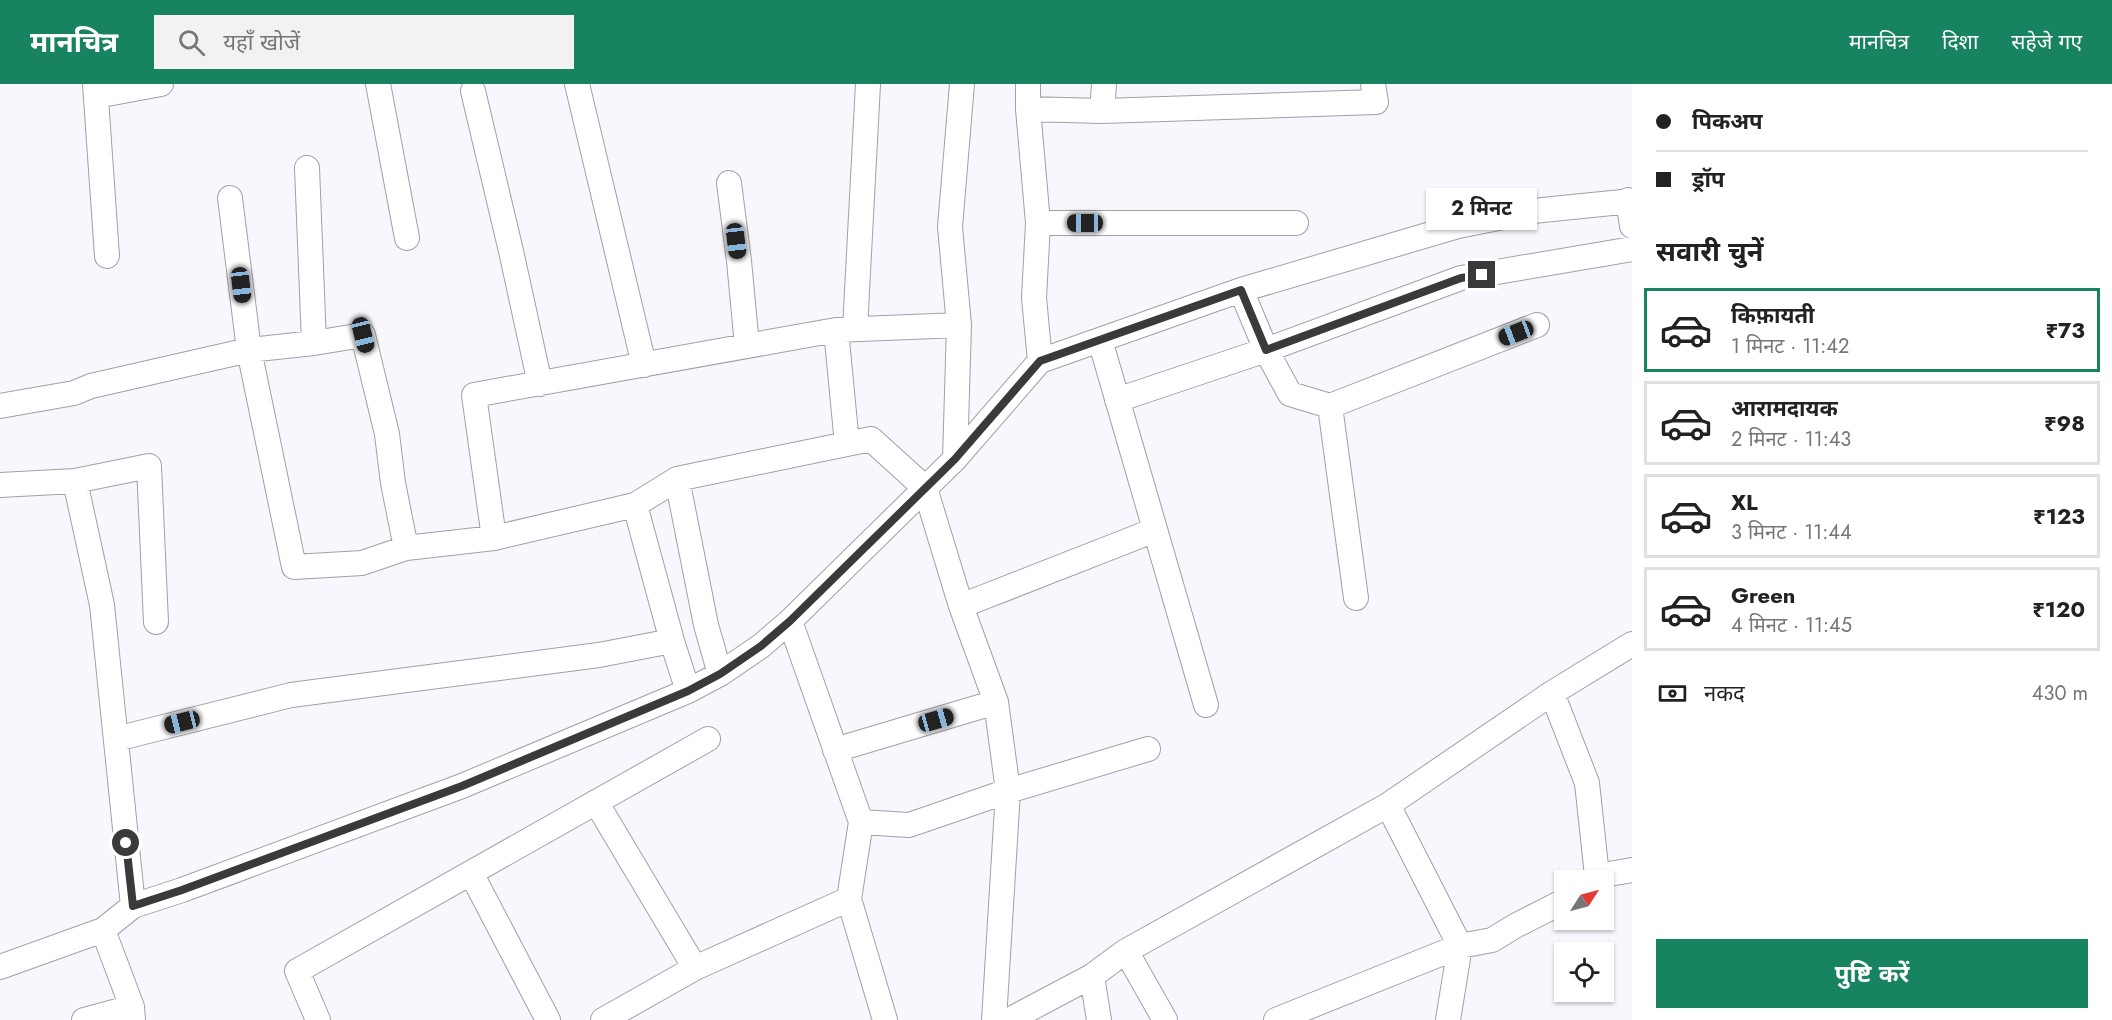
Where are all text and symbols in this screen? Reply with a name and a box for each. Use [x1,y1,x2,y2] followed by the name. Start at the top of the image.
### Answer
[154,15,574,69] search box
[30,22,118,63] text: मानचित्र
[175,26,208,59] icon: search
[223,26,300,58] text: यहाँ खोजें
[1849,27,1909,57] text: मानचित्र
[1942,27,1978,57] text: दिशा
[2011,27,2082,57] text: सहेजे गए
[1692,105,1763,137] text: पिकअप
[1692,163,1725,195] text: ड्रॉप
[1426,188,1538,230] callout: 2 मिनट
[1451,194,1512,223] text: 2 मिनट
[1067,214,1103,232] car
[725,222,747,260] car
[1656,232,1763,271] text: सवारी चुनें
[1468,261,1495,288] route end
[230,266,252,304] car
[1731,299,1815,331] text: किफ़ायती
[1659,303,1713,357] icon: car
[2045,314,2085,346] text: ₹73
[350,315,376,355] car
[1496,318,1536,348] car
[1731,332,1849,361] text: 1 मिनट · 11:42
[1731,392,1838,424] text: आरामदायक
[1659,396,1713,450] icon: car
[2044,407,2085,439] text: ₹98
[1731,425,1851,454] text: 2 मिनट · 11:43
[1731,486,1758,518] text: XL
[1659,489,1713,543] icon: car
[2033,500,2085,532] text: ₹123
[1731,518,1852,547] text: 3 मिनट · 11:44
[1731,579,1795,611] text: Green
[1659,582,1713,636] icon: car
[2032,593,2085,625] text: ₹120
[1731,611,1852,640] text: 4 मिनट · 11:45
[1656,677,1689,710] icon: cash
[1704,677,1745,709] text: नकद
[2032,679,2088,708] text: 430 m
[916,706,956,734] car
[162,709,202,735] car
[112,829,139,856] route start
[1554,870,1614,930] north arrow
[1554,870,1614,1002] map controls
[1656,939,2088,1008] button: पुष्टि करें
[1554,942,1614,1002] button: locate

